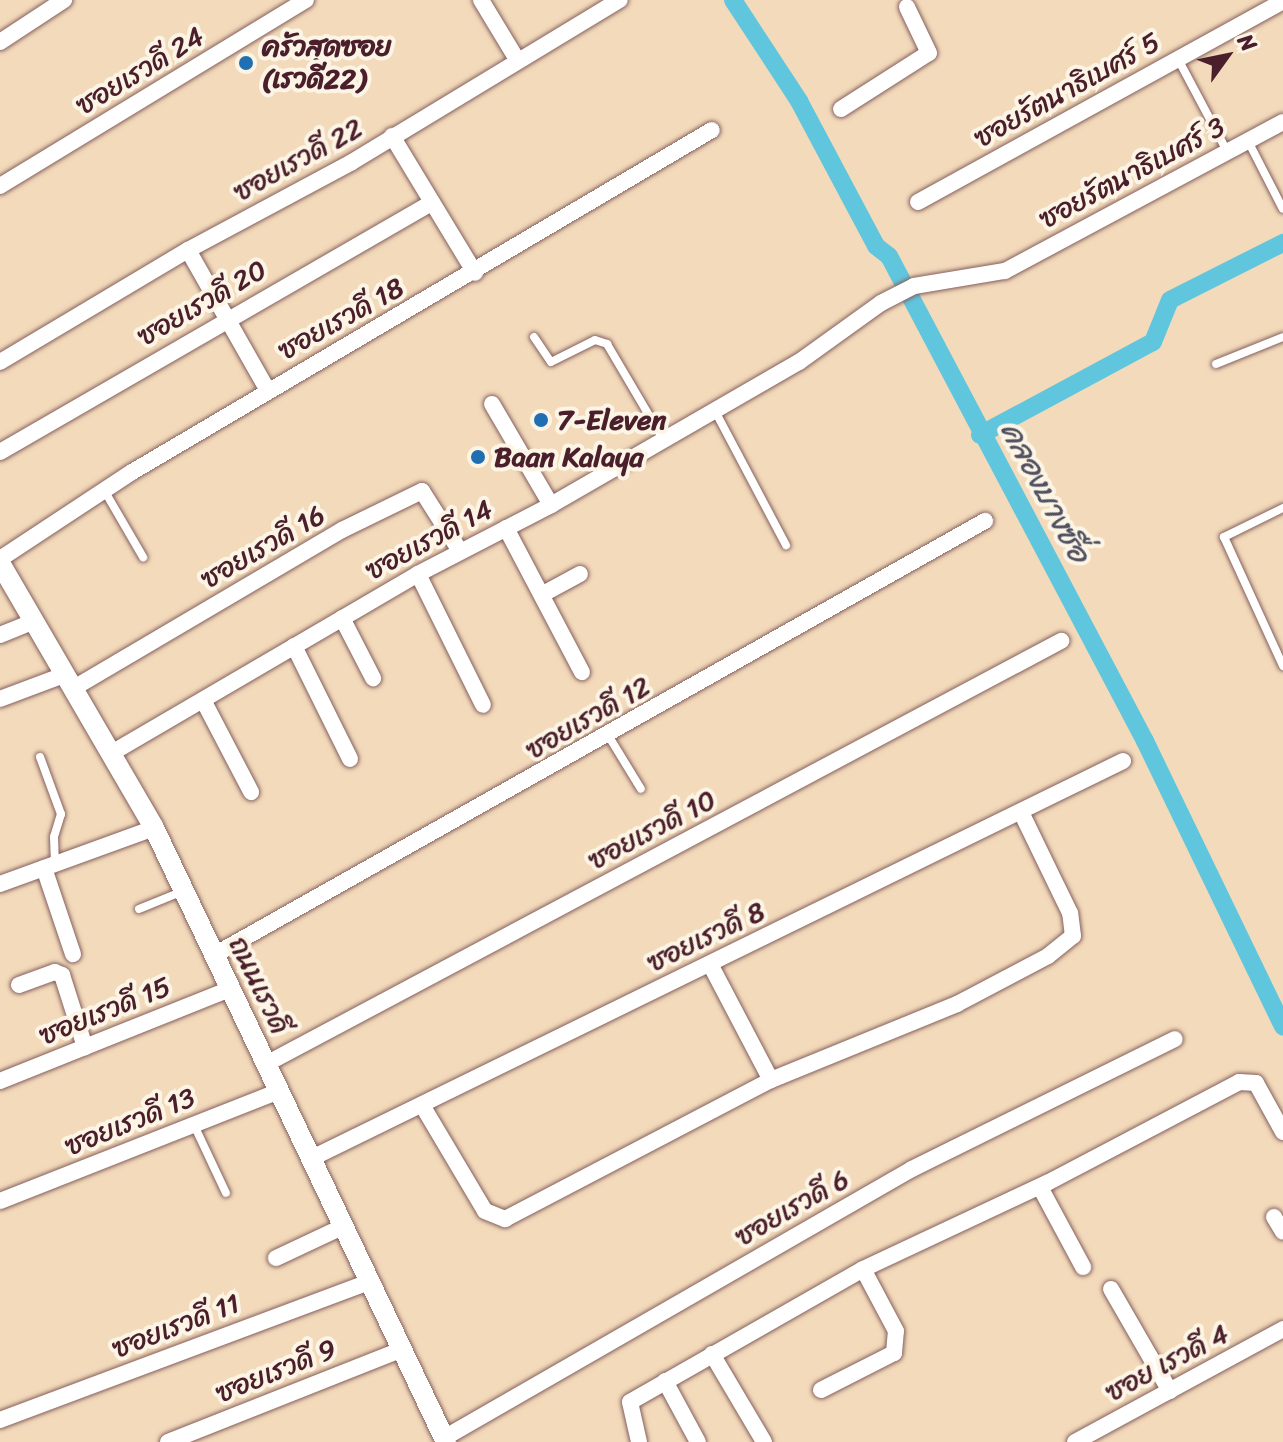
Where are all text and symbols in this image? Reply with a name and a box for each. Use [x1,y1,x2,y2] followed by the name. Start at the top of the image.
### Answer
[1187,16,1267,96] north arrow
[70,20,210,122] street label: ซอยเรวดี 24
[968,25,1166,155] street label: ซอยรัตนาธิเบศร์ 5
[1227,26,1268,60] text: N
[262,30,392,96] place label: ครัวสุดซอย (เรวดี22)
[237,54,255,72] marker: ครัวสุดซอย (เรวดี22)
[1033,110,1231,236] street label: ซอยรัตนาธิเบศร์ 3
[228,111,368,209] street label: ซอยเรวดี 22
[131,253,273,353] street label: ซอยเรวดี 20
[272,271,410,367] street label: ซอยเรวดี 18
[557,403,667,437] place label: 7-Eleven
[532,411,550,429] marker: 7-Eleven
[993,416,1097,568] water label: คลองบางซื่อ
[494,440,644,474] place label: Baan Kalaya
[469,448,487,466] marker: Baan Kalaya
[360,492,498,588] street label: ซอยเรวดี 14
[195,498,331,596] street label: ซอยเรวดี 16
[520,669,656,767] street label: ซอยเรวดี 12
[583,782,721,878] street label: ซอยเรวดี 10
[642,894,770,980] street label: ซอยเรวดี 8
[221,931,297,1039] street label: ถนนเรวดี
[34,969,176,1053] street label: ซอยเรวดี 15
[60,1081,200,1163] street label: ซอยเรวดี 13
[729,1162,855,1254] street label: ซอยเรวดี 6
[108,1286,244,1366] street label: ซอยเรวดี 11
[1100,1317,1234,1409] street label: ซอย เรวดี 4
[211,1332,341,1410] street label: ซอยเรวดี 9

